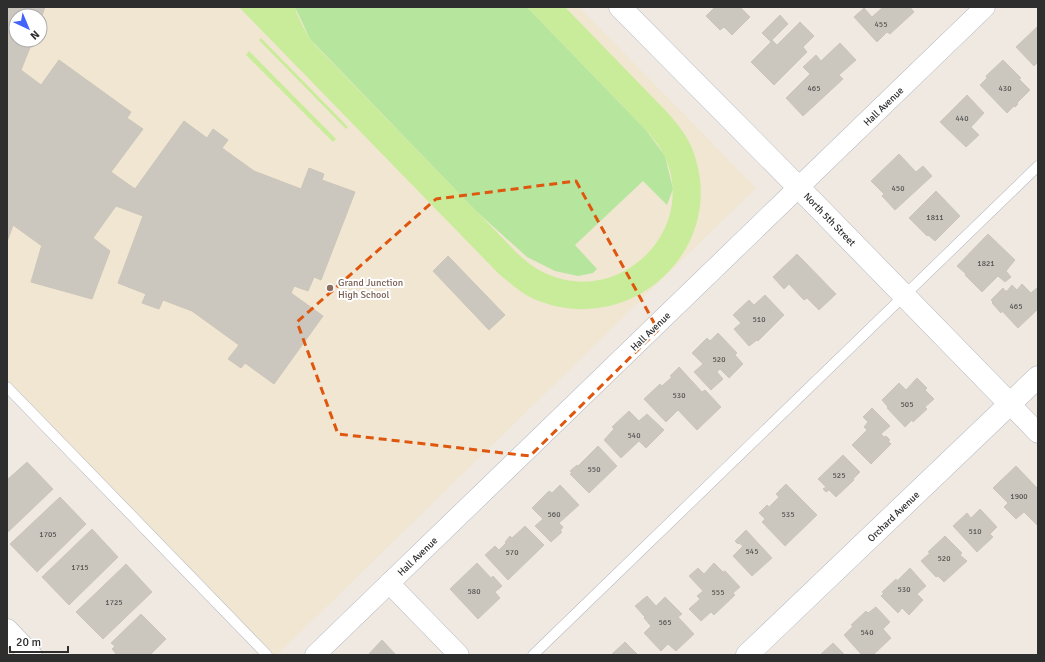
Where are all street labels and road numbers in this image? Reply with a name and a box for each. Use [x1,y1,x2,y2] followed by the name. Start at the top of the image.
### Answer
[861,85,906,129] street label: Hall Avenue
[801,190,858,249] street label: North 5th Street
[628,310,673,354] street label: Hall Avenue
[865,489,922,545] street label: Orchard Avenue
[395,535,440,579] street label: Hall Avenue

